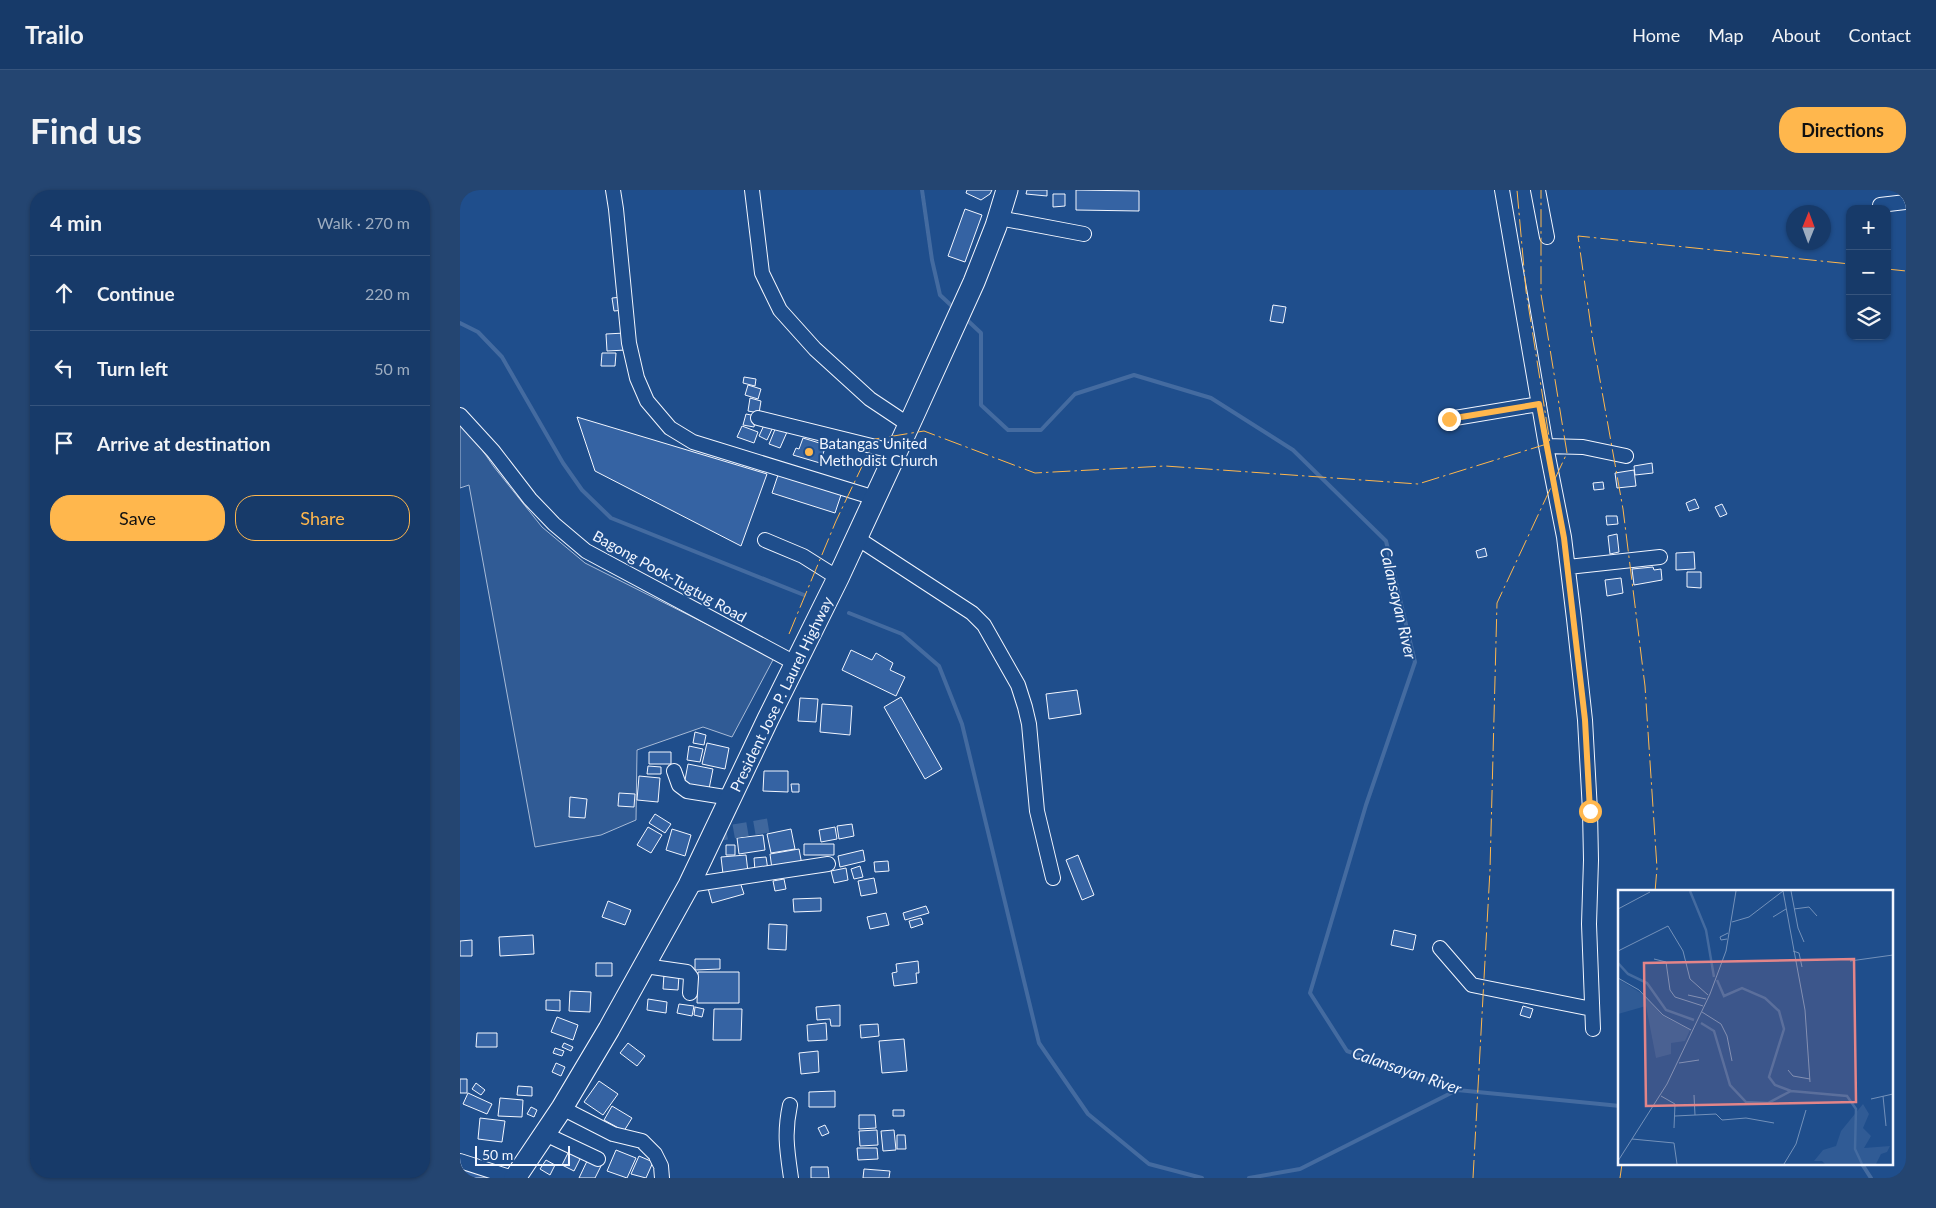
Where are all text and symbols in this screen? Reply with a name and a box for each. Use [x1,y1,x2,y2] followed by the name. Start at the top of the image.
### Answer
[25,20,84,49] text: Trailo
[1632,24,1680,46] text: Home
[1708,24,1744,46] text: Map
[1772,24,1821,46] text: About
[1849,24,1911,46] text: Contact
[1779,107,1906,153] button: Directions
[30,109,142,151] text: Find us
[1786,205,1831,250] north arrow
[1846,205,1891,340] map controls
[1846,205,1891,250] button: +
[50,210,102,235] text: 4 min
[317,213,410,232] text: Walk · 270 m
[1846,250,1891,295] button: −
[50,279,78,307] icon: ahead
[97,282,175,305] text: Continue
[365,284,410,303] text: 220 m
[1846,295,1891,340] button: layers
[50,354,78,382] icon: left
[97,357,168,380] text: Turn left
[374,359,410,378] text: 50 m
[1438,408,1461,431] route end
[50,429,78,457] icon: arrive
[97,432,270,455] text: Arrive at destination
[819,434,938,469] place label: Batangas United Methodist Church
[803,446,815,458] marker: Batangas United Methodist Church
[50,495,225,541] button: Save
[235,495,410,541] button: Share
[590,526,750,626] street label: Bagong Pook-Tugtug Road
[1377,545,1421,661] water label: Calansayan River
[726,593,836,795] street label: President Jose P. Laurel Highway
[1579,800,1602,823] route start
[1618,890,1894,1166] inset map
[1350,1042,1465,1098] water label: Calansayan River
[475,1143,570,1166] scale bar
[482,1146,513,1163] text: 50 m

